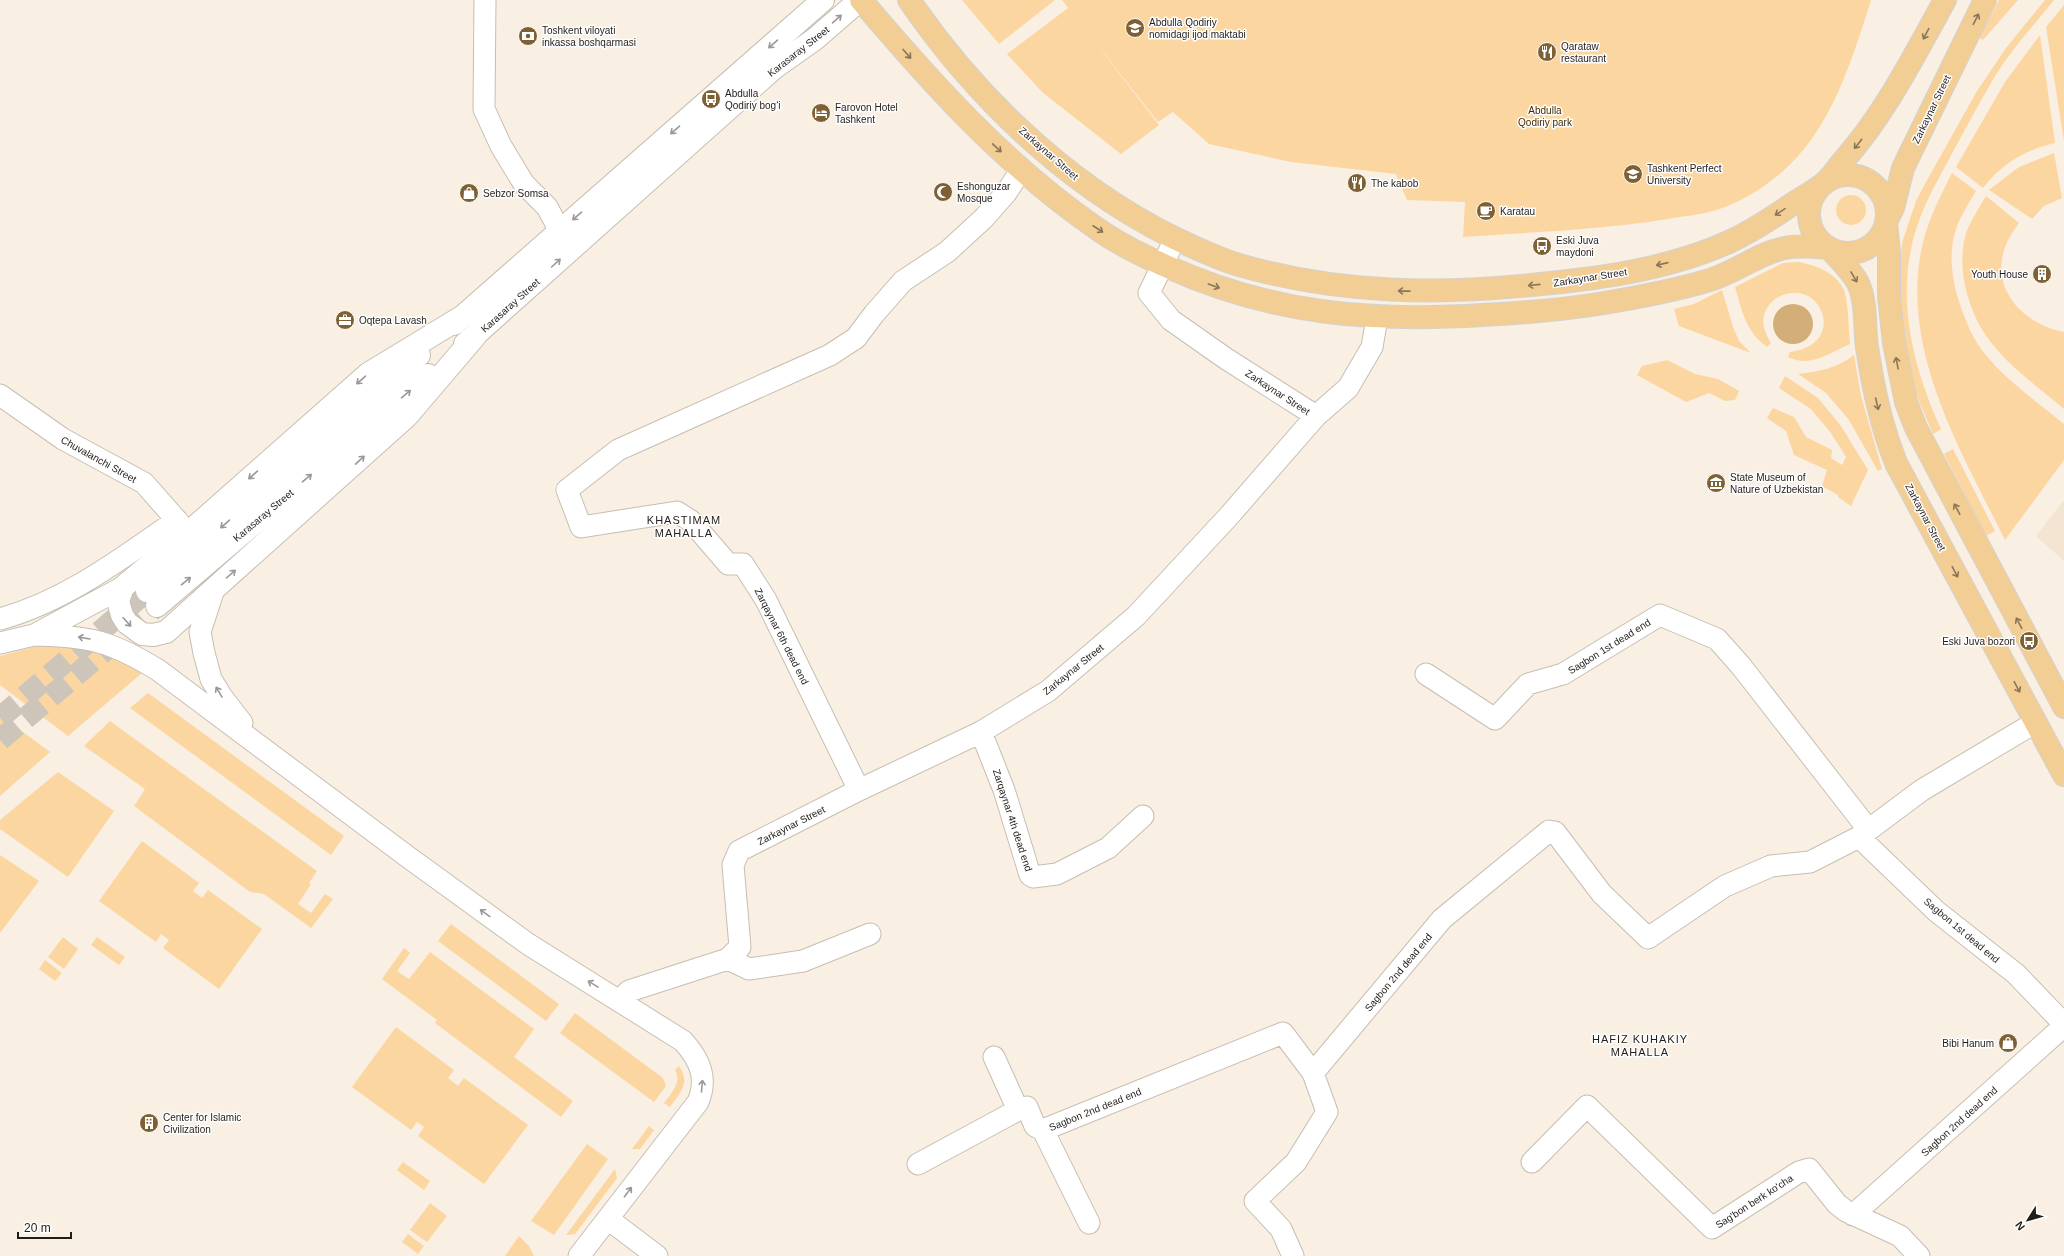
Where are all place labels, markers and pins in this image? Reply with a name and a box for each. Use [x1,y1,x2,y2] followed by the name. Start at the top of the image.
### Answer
[1124,17,1146,39] school or university icon: Abdulla Qodiriy nomidagi ijod maktabi
[1149,17,1246,40] place label: Abdulla Qodiriy nomidagi ijod maktabi
[517,25,539,47] bank icon: Toshkent viloyati inkassa boshqarmasi
[542,25,636,48] place label: Toshkent viloyati inkassa boshqarmasi
[1536,41,1558,63] restaurant icon: Qarataw restaurant
[1561,41,1606,64] place label: Qarataw restaurant
[700,88,722,110] bus stop icon: Abdulla Qodiriy bogʻi
[725,88,781,111] place label: Abdulla Qodiriy bogʻi
[810,102,832,124] hotel icon: Farovon Hotel Tashkent
[835,102,898,125] place label: Farovon Hotel Tashkent
[1622,163,1644,185] school or university icon: Tashkent Perfect University
[1647,163,1722,186] place label: Tashkent Perfect University
[1346,172,1368,194] restaurant icon: The kabob
[1371,178,1419,189] place label: The kabob
[932,181,954,203] mosque icon: Eshonguzar Mosque
[957,181,1011,204] place label: Eshonguzar Mosque
[458,182,480,204] shop icon: Sebzor Somsa
[483,188,549,199] place label: Sebzor Somsa
[1475,200,1497,222] cafe icon: Karatau
[1500,206,1535,217] place label: Karatau
[1531,235,1553,257] bus stop icon: Eski Juva maydoni
[1556,235,1599,258] place label: Eski Juva maydoni
[2031,263,2053,285] building icon: Youth House
[1971,269,2028,280] place label: Youth House
[334,309,356,331] office icon: Oqtepa Lavash
[359,315,427,326] place label: Oqtepa Lavash
[1705,472,1727,494] museum icon: State Museum of Nature of Uzbekistan
[1730,472,1823,495] place label: State Museum of Nature of Uzbekistan
[2018,630,2040,652] bus stop icon: Eski Juva bozori
[1942,636,2015,647] place label: Eski Juva bozori
[1997,1032,2019,1054] shop icon: Bibi Hanum
[1942,1038,1994,1049] place label: Bibi Hanum
[138,1112,160,1134] building icon: Center for Islamic Civilization
[163,1112,241,1135] place label: Center for Islamic Civilization

